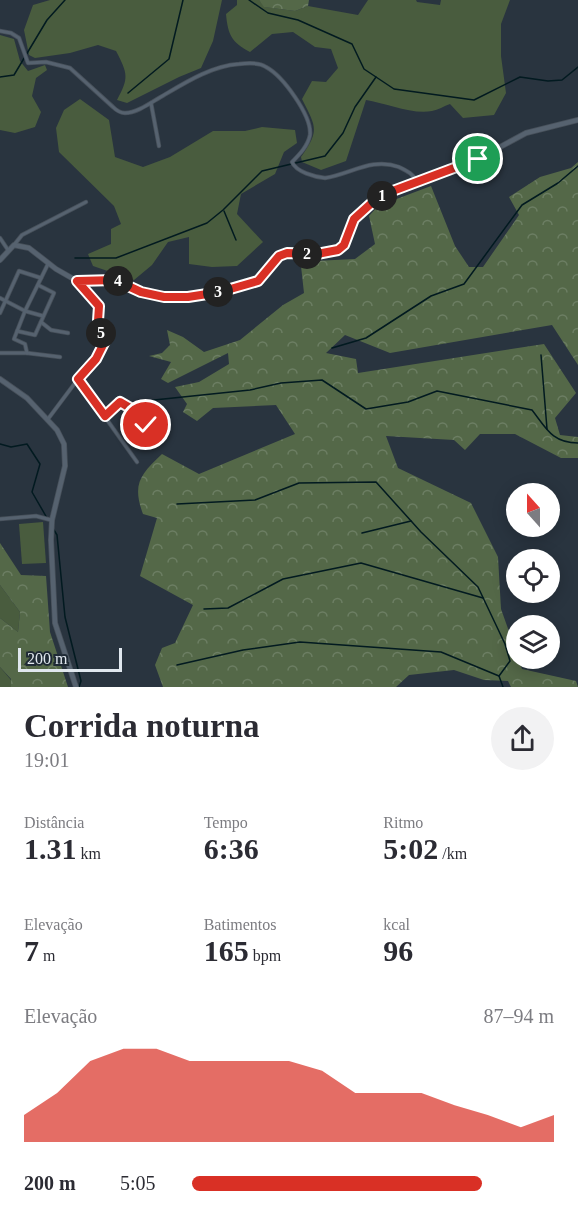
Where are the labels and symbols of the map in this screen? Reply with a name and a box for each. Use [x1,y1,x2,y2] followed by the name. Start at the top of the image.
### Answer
[452,133,503,184] pin
[367,181,397,211] pin: 1
[292,239,322,269] pin: 2
[103,266,133,296] pin: 4
[203,277,233,307] pin: 3
[86,318,116,348] pin: 5
[120,399,171,450] pin
[506,483,560,537] north arrow
[18,645,122,672] scale bar

